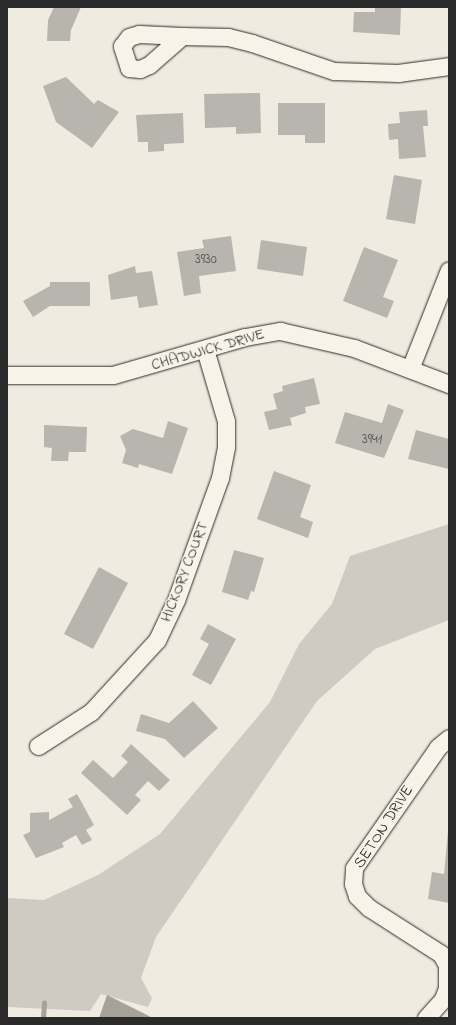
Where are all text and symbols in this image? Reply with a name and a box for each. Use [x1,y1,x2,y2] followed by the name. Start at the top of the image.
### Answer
[195,252,217,268] house number: 3930
[149,325,267,375] street label: CHADWICK DRIVE
[362,432,382,448] house number: 3941
[157,519,213,625] street label: HICKORY COURT
[350,782,418,872] street label: SETON DRIVE

